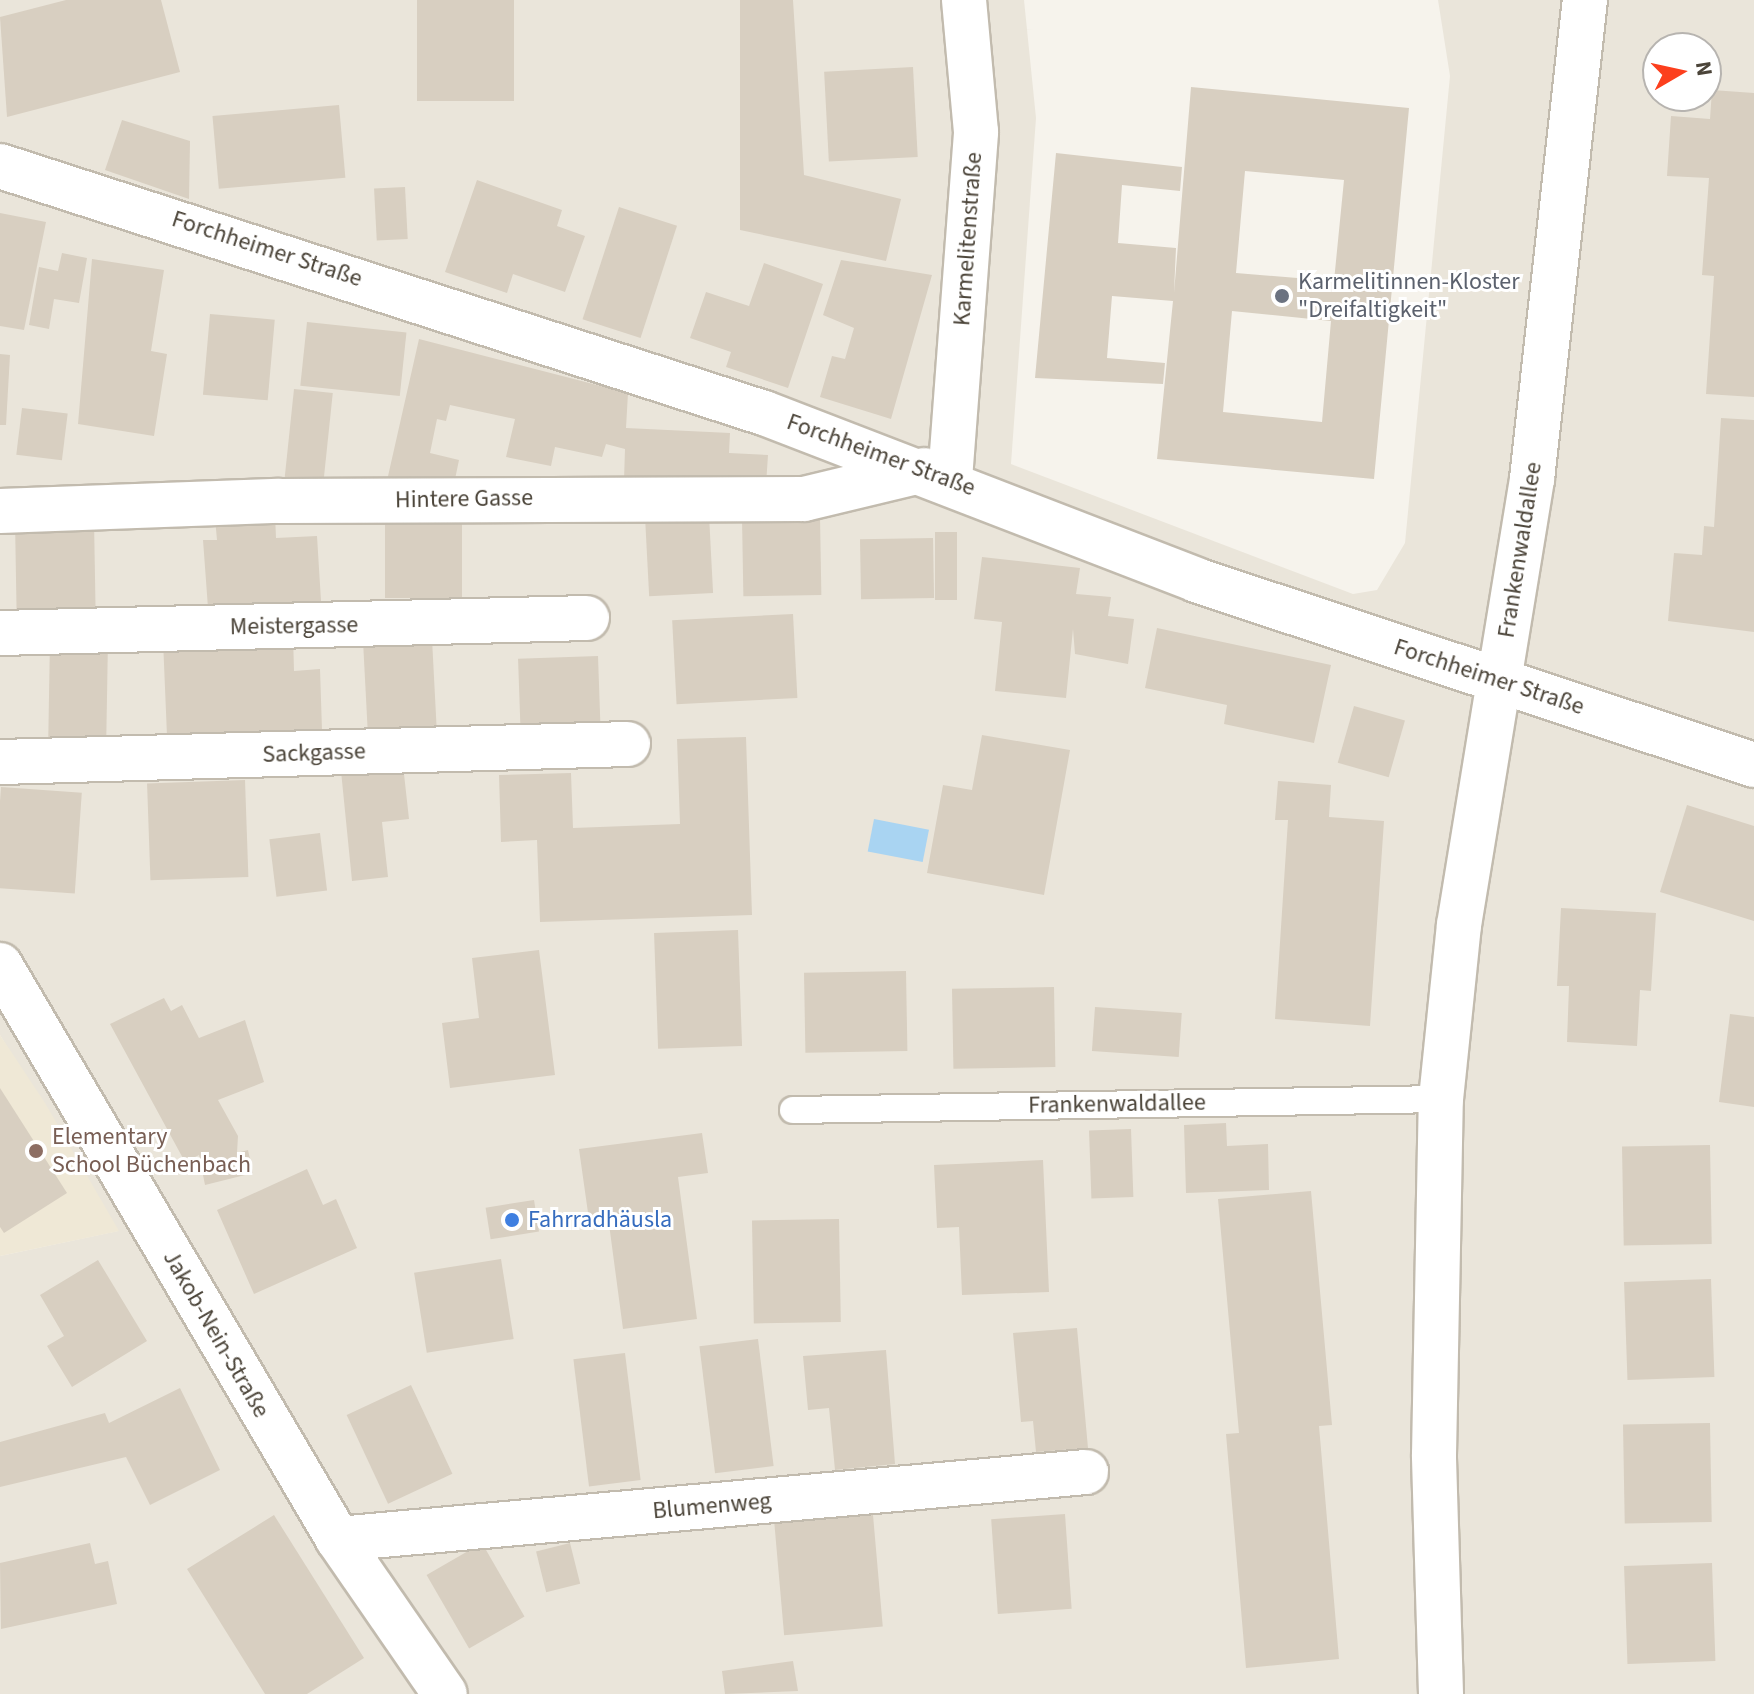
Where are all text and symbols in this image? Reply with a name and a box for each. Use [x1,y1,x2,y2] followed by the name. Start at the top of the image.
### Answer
[1642,32,1722,112] north arrow
[1687,59,1721,78] text: N
[948,151,988,327] street label: Karmelitenstraße
[168,205,366,293] street label: Forchheimer Straße
[1298,268,1519,324] place label: Karmelitinnen-Kloster "Dreifaltigkeit"
[1273,287,1291,305] marker: Karmelitinnen-Kloster "Dreifaltigkeit"
[783,408,979,502] street label: Forchheimer Straße
[1492,460,1548,640] street label: Frankenwaldallee
[395,483,533,515] street label: Hintere Gasse
[230,610,358,642] street label: Meistergasse
[1390,633,1588,721] street label: Forchheimer Straße
[262,737,366,769] street label: Sackgasse
[1028,1088,1206,1120] street label: Frankenwaldallee
[52,1123,251,1179] place label: Elementary School Büchenbach
[27,1142,45,1160] marker: Elementary School Büchenbach
[528,1206,672,1234] place label: Fahrradhäusla
[503,1211,521,1229] marker: Fahrradhäusla
[156,1245,276,1423] street label: Jakob-Nein-Straße
[651,1486,773,1526] street label: Blumenweg

